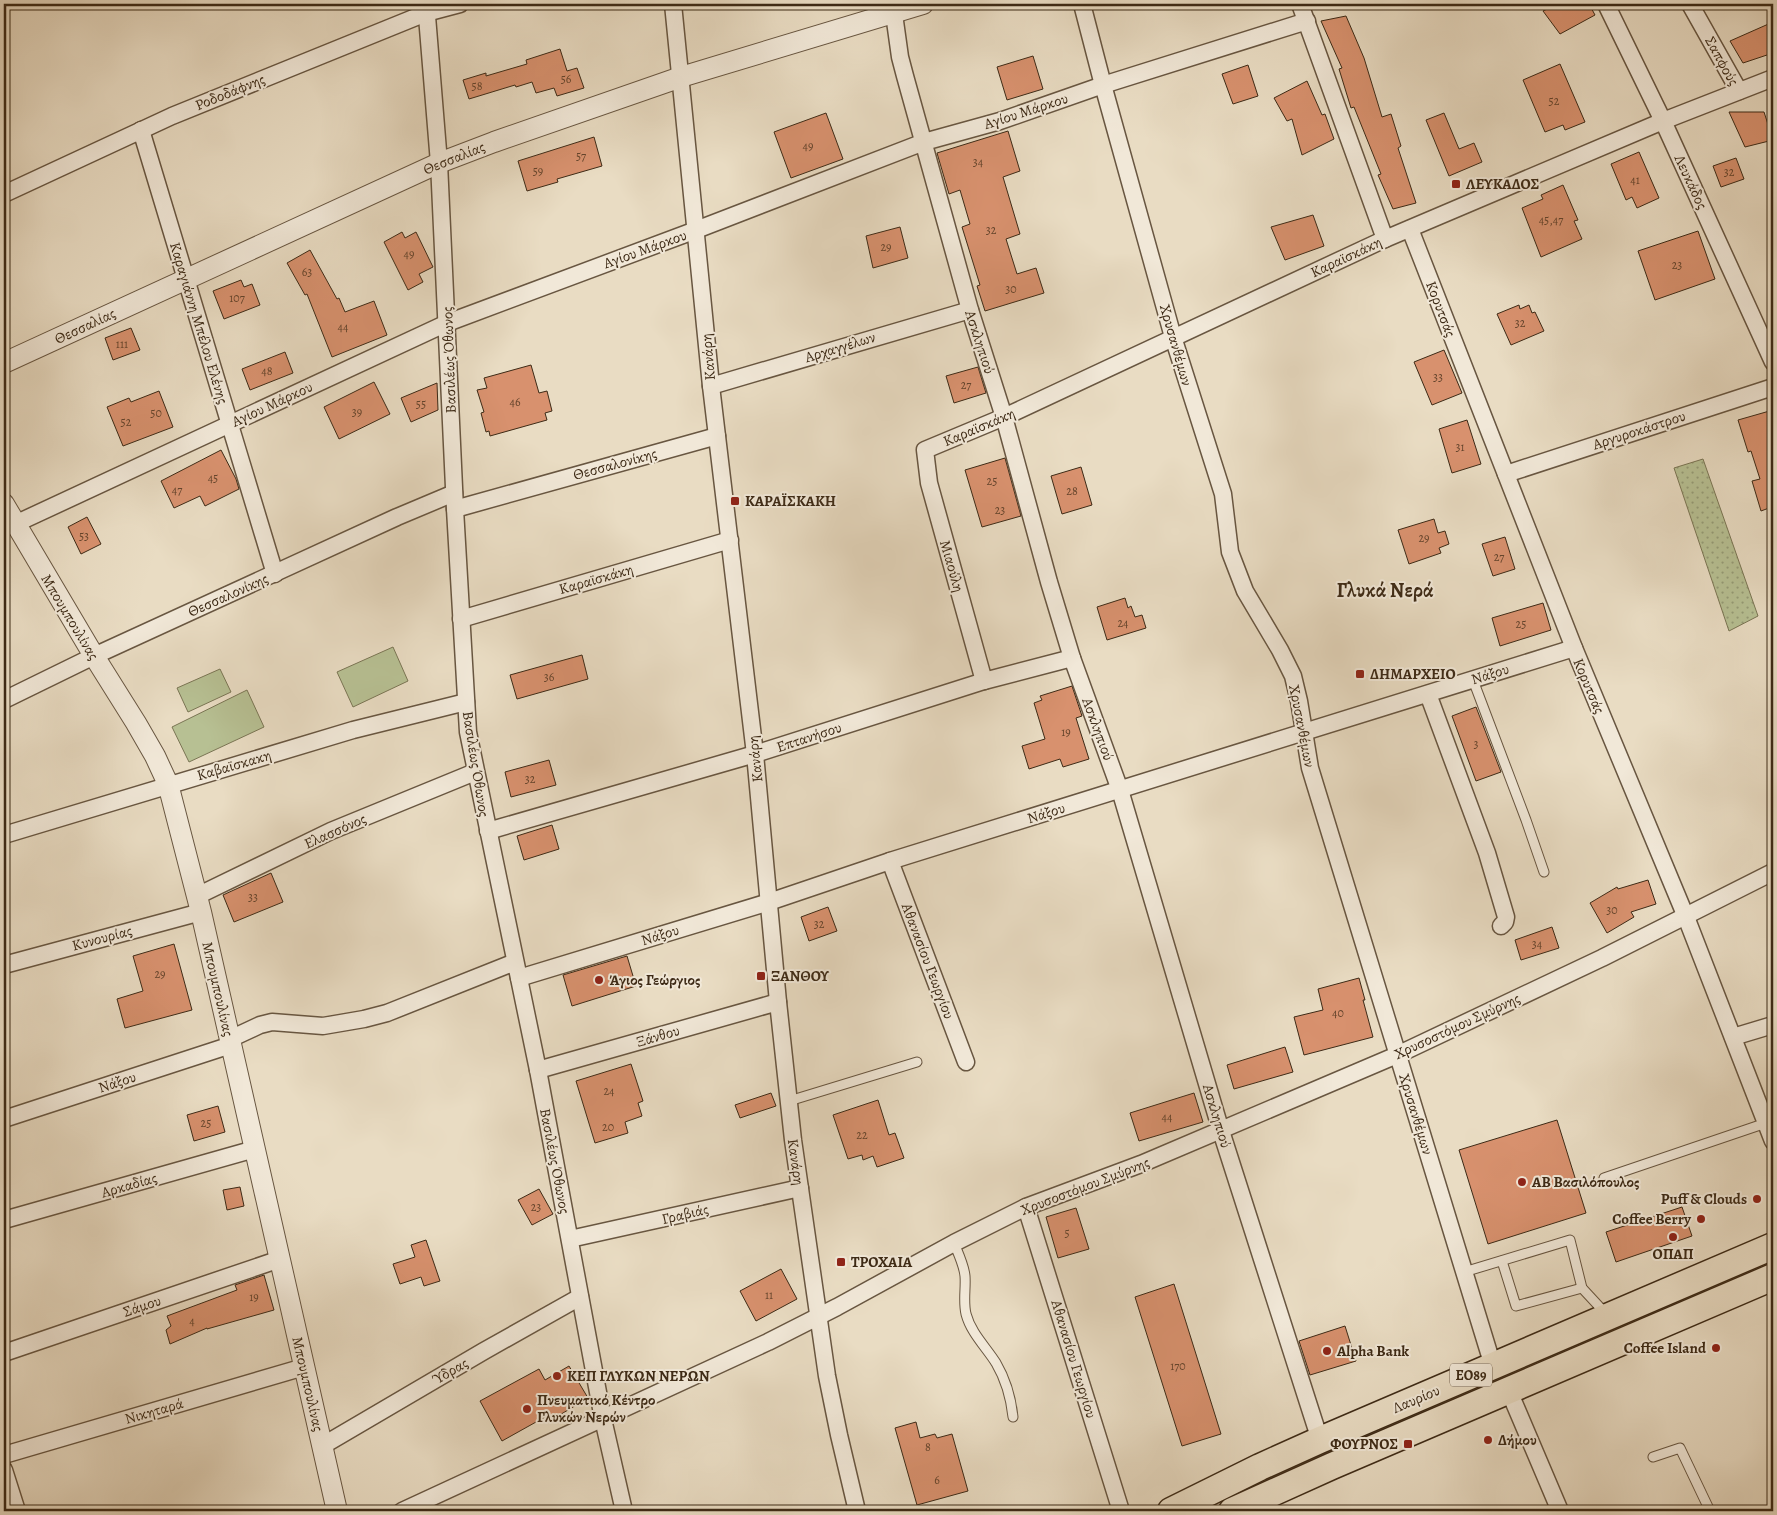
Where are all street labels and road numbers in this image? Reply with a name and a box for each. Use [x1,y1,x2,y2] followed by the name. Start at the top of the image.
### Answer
[1700,33,1744,89] street label: Σαπφούς
[192,69,268,115] street label: Ροδοδάφνης
[981,88,1071,134] street label: Αγίου Μάρκου
[420,137,488,179] street label: Θεσσαλίας
[1669,151,1712,213] street label: Λευκάδος
[600,225,689,274] street label: Αγίου Μάρκου
[1307,232,1385,282] street label: Καραϊσκάκη
[165,240,233,406] street label: Καραγιάννη Μπέλου Ελένης
[1421,278,1461,340] street label: Κορυτσάς
[1155,302,1197,388] street label: Χρυσανθέμων
[51,303,119,349] street label: Θεσσαλίας
[437,306,461,414] street label: Βασιλέως Όθωνος
[960,307,1000,376] street label: Ασκληπιού
[801,327,878,367] street label: Αρχαγγέλων
[696,333,720,381] street label: Κανάρη
[227,376,316,432] street label: Αγίου Μάρκου
[940,403,1018,451] street label: Καραϊσκάκη
[1589,406,1688,455] street label: Αργυροκάστρου
[571,443,659,485] street label: Θεσσαλονίκης
[935,538,969,594] street label: Μιαούλη
[556,559,636,599] street label: Καραϊσκάκη
[185,568,271,622] street label: Θεσσαλονίκης
[36,570,104,664] street label: Μπουμπουλίνας
[1568,655,1610,717] street label: Κορυτσάς
[1469,659,1512,689] street label: Νάξου
[1284,683,1320,769] street label: Χρυσανθέμων
[1077,694,1119,763] street label: Ασκληπιού
[458,710,494,818] street label: Βασιλέως Όθωνος
[774,717,844,757] street label: Επτανήσου
[743,735,767,783] street label: Κανάρη
[194,745,274,785] street label: Καβαϊσκακη
[1025,798,1068,828] street label: Νάξου
[301,808,369,854] street label: Ελασσόνος
[896,899,959,1022] street label: Αθανασίου Γεωργίου
[70,920,134,956] street label: Κυνουρίας
[639,920,682,950] street label: Νάξου
[197,940,239,1038] street label: Μπουμπουλίνας
[1391,988,1523,1064] street label: Χρυσοστόμου Σμύρνης
[634,1020,682,1052] street label: Ξάνθου
[95,1066,139,1097] street label: Νάξου
[1394,1071,1438,1157] street label: Χρυσανθέμων
[1198,1081,1236,1150] street label: Ασκληπιού
[535,1107,575,1215] street label: Βασιλέως Όθωνος
[783,1137,809,1187] street label: Κανάρη
[1018,1152,1152,1220] street label: Χρυσοστόμου Σμύρνης
[98,1168,159,1203] street label: Αρκαδίας
[660,1199,710,1229] street label: Γραβιάς
[120,1290,164,1322] street label: Σάμου
[1046,1297,1102,1421] street label: Αθανασίου Γεωργίου
[287,1335,329,1433] street label: Μπουμπουλίνας
[428,1353,472,1389] street label: Ύδρας
[1450,1364,1492,1386] road number: ΕΟ89
[1388,1380,1443,1418] street label: Λαυρίου
[122,1393,186,1429] street label: Νικηταρά

